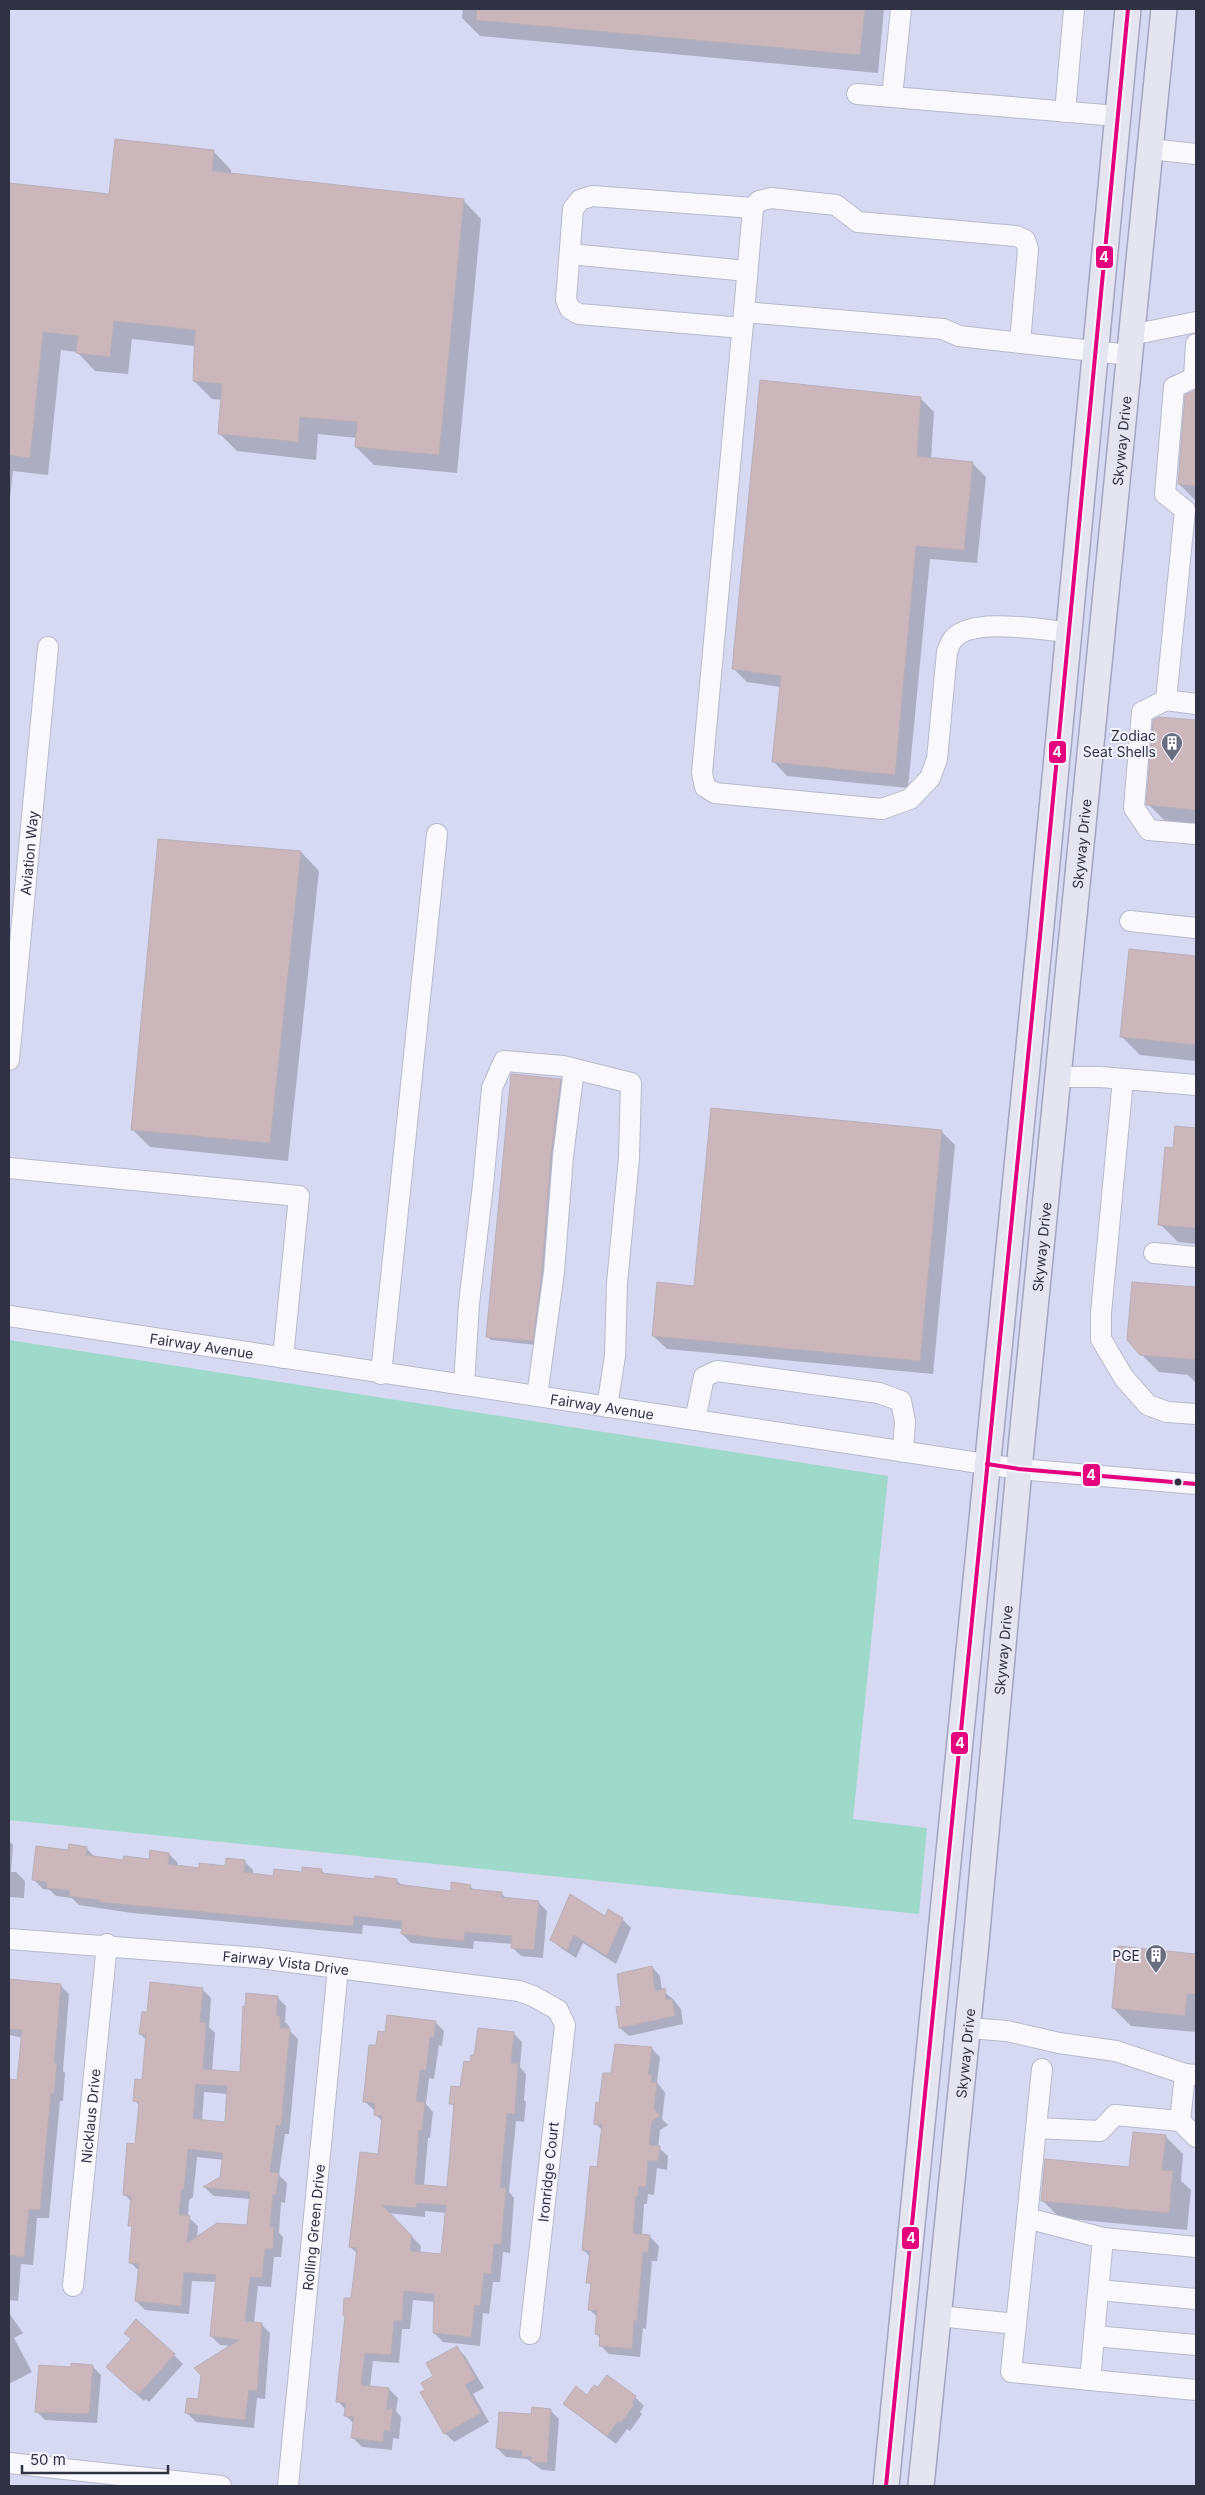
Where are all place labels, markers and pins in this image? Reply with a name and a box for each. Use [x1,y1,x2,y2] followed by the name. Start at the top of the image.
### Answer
[1083,727,1156,760] place label: Zodiac Seat Shells
[1160,731,1184,762] building icon: Zodiac Seat Shells
[1173,1477,1183,1487] unlabelled marker
[1144,1943,1168,1974] building icon: PGE
[1112,1947,1140,1964] place label: PGE

